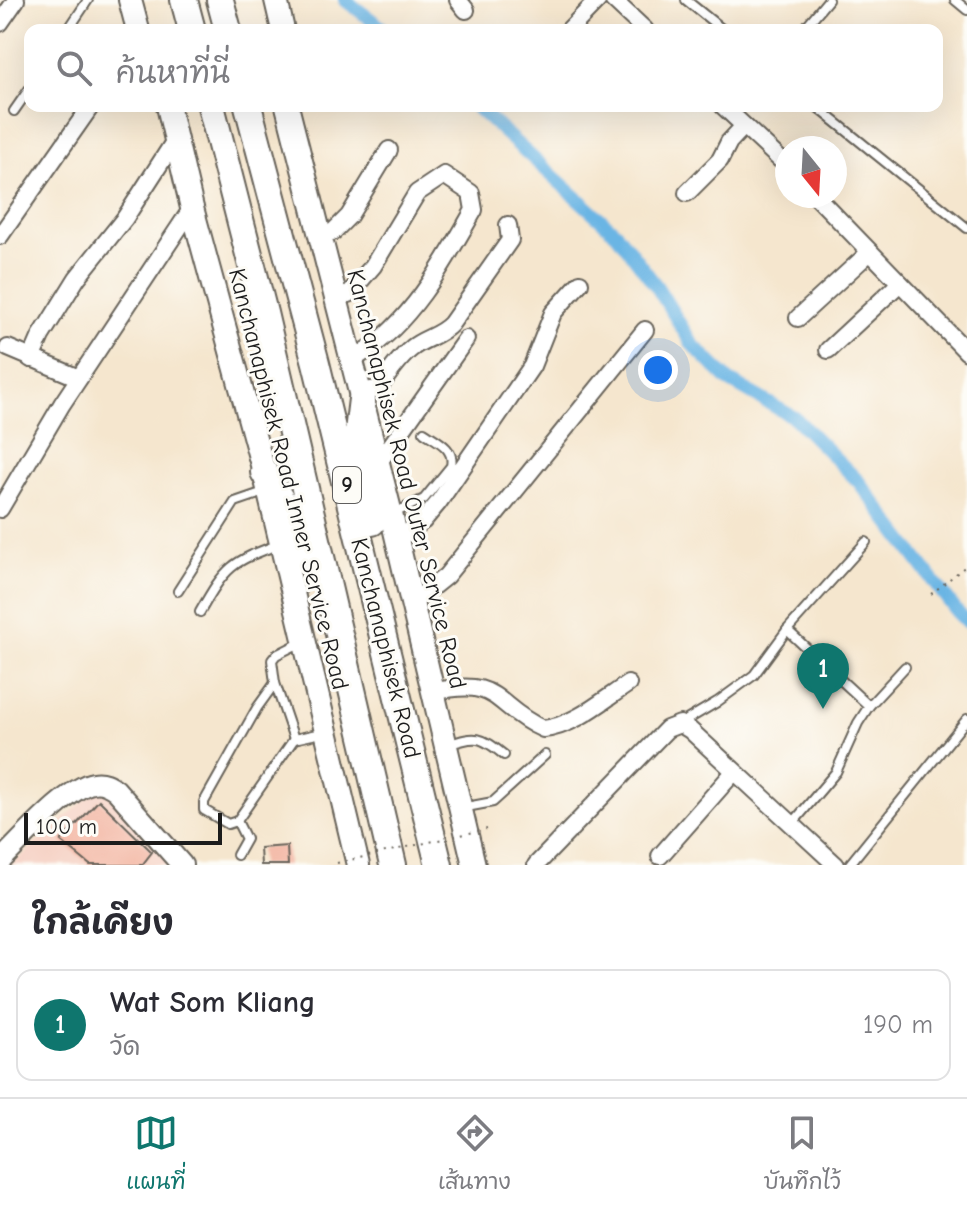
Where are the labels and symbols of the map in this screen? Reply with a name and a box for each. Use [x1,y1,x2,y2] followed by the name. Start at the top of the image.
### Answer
[775,136,847,208] north arrow
[223,265,355,693] street label: Kanchanaphisek Road Inner Service Road
[341,266,473,692] street label: Kanchanaphisek Road Outer Service Road
[638,350,678,390] your location
[333,467,361,503] road number: 9
[345,535,427,761] street label: Kanchanaphisek Road
[797,643,849,709] pin: 1
[24,809,222,845] scale bar

